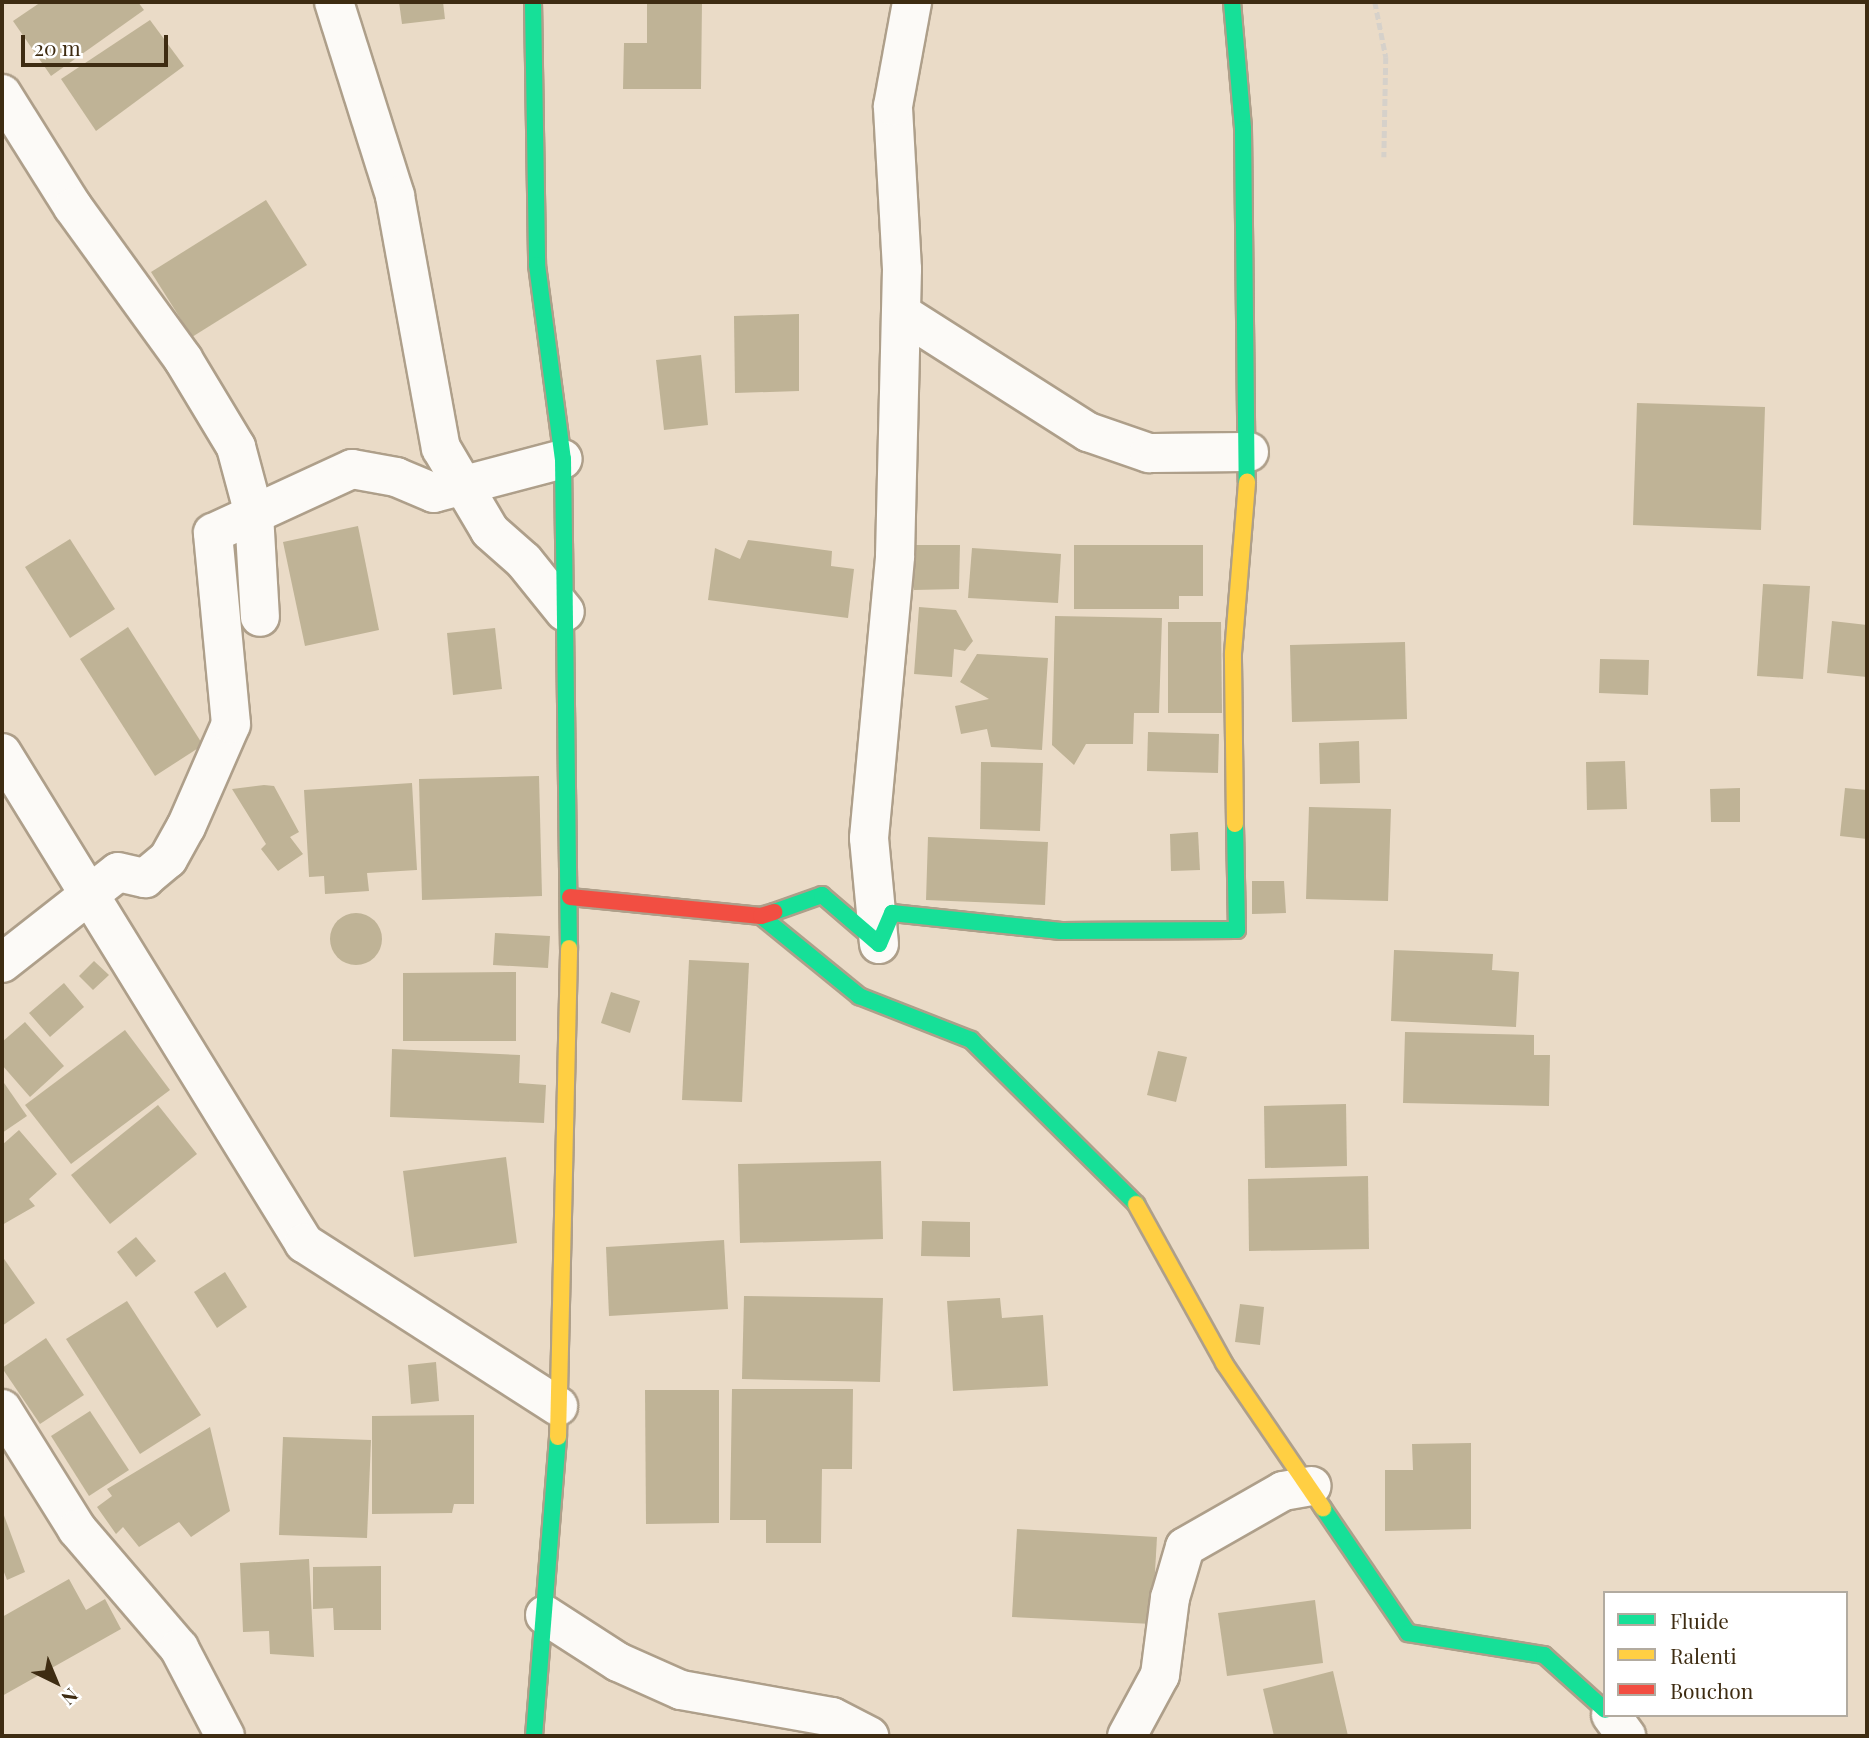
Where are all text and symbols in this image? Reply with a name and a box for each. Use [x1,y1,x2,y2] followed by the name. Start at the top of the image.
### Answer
[24,21,172,65] scale bar
[34,33,81,61] text: 20 m
[1603,1591,1848,1717] legend
[1670,1606,1729,1634] text: Fluide
[1670,1641,1737,1669] text: Ralenti
[21,1647,91,1717] north arrow
[1670,1676,1753,1704] text: Bouchon
[56,1683,84,1712] text: N

